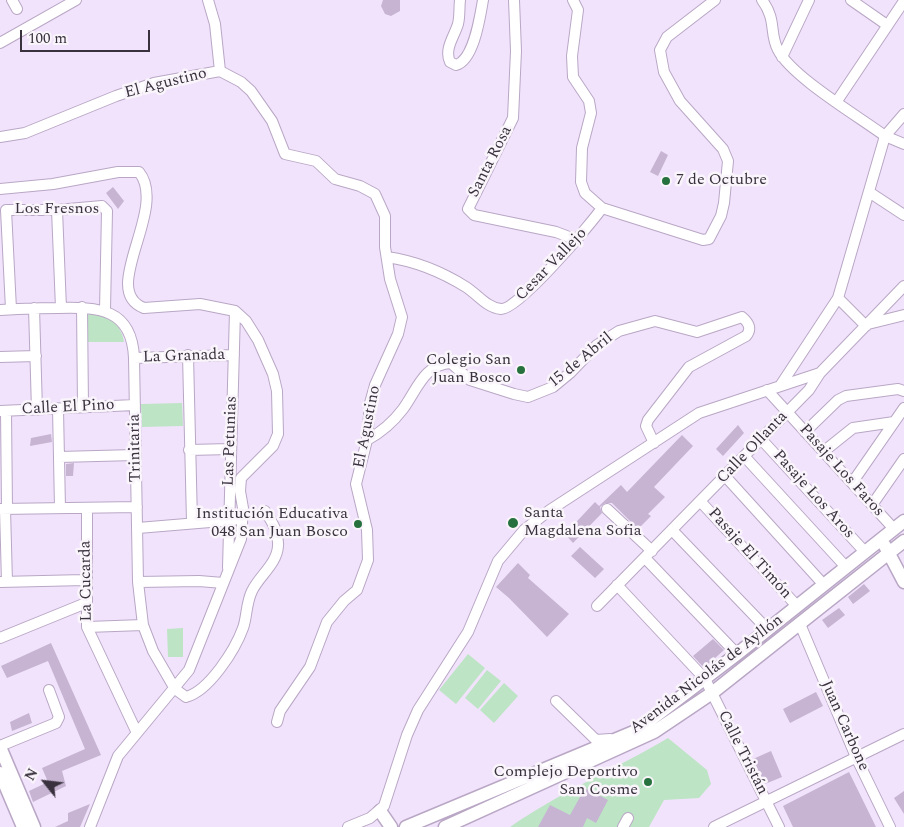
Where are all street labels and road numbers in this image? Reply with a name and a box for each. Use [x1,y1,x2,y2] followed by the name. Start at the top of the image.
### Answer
[123,65,209,103] street label: El Agustino
[465,123,517,201] street label: Santa Rosa
[15,200,99,220] street label: Los Fresnos
[512,225,592,305] street label: Cesar Vallejo
[545,329,617,393] street label: 15 de Abril
[142,346,226,368] street label: La Granada
[351,384,385,470] street label: El Agustino
[21,396,115,420] street label: Calle El Pino
[220,396,242,486] street label: Las Petunias
[714,408,792,488] street label: Calle Ollanta
[126,414,146,482] street label: Trinitaria
[794,421,888,521] street label: Pasaje Los Faros
[768,447,858,543] street label: Pasaje Los Aros
[703,505,795,603] street label: Pasaje El Timón
[77,540,97,622] street label: La Cucarda
[627,611,787,739] street label: Avenida Nicolás de Ayllón
[816,678,872,774] street label: Juan Carbone
[713,708,771,798] street label: Calle Tristán

